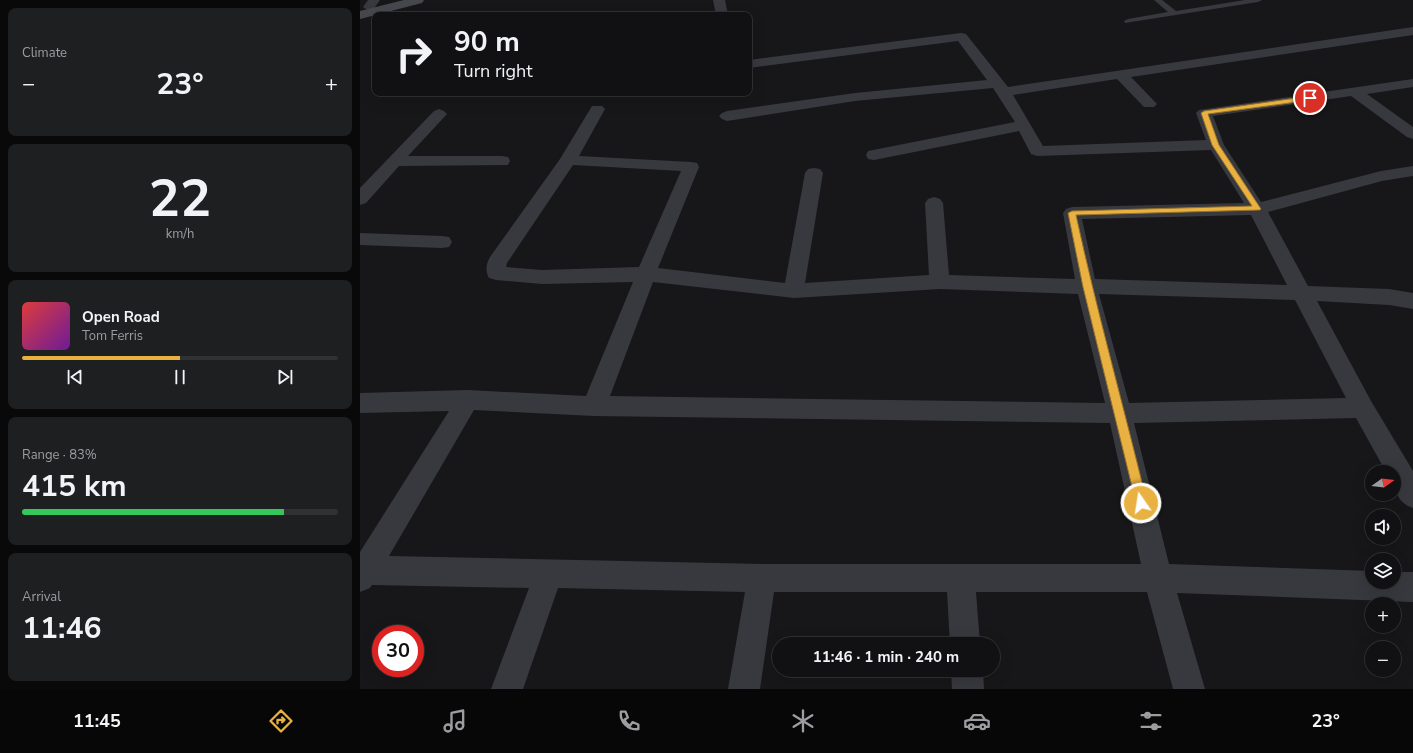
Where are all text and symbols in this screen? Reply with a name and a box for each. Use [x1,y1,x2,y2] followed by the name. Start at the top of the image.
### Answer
[454,23,520,61] text: 90 m
[388,28,440,80] icon: right
[22,44,67,62] text: Climate
[454,59,533,83] text: Turn right
[156,64,204,105] text: 23°
[22,69,35,99] text: −
[325,69,338,99] text: +
[1293,81,1327,115] pin
[1299,87,1321,109] icon: arrive
[149,163,211,234] text: 22
[166,225,194,243] text: km/h
[82,307,160,327] text: Open Road
[82,327,143,345] text: Tom Ferris
[64,366,86,388] icon: previous
[169,366,191,388] icon: pause
[274,366,296,388] icon: next
[22,446,97,464] text: Range · 83%
[1365,465,1401,501] north arrow
[1365,465,1401,677] map controls
[22,466,127,507] text: 415 km
[1120,482,1162,524] position arrow
[1365,509,1401,545] button: sound
[1365,553,1401,589] button: layers
[22,588,61,606] text: Arrival
[1365,597,1401,633] button: +
[22,608,101,649] text: 11:46
[372,625,424,677] speed limit sign: 30
[1365,641,1401,677] button: −
[813,647,959,667] text: 11:46 · 1 min · 240 m
[267,707,295,735] icon: directions
[441,707,469,735] icon: music
[615,707,643,735] icon: phone
[789,707,817,735] icon: climate
[963,707,991,735] icon: car
[1137,707,1165,735] icon: filters
[73,709,121,733] text: 11:45
[1311,709,1340,733] text: 23°

